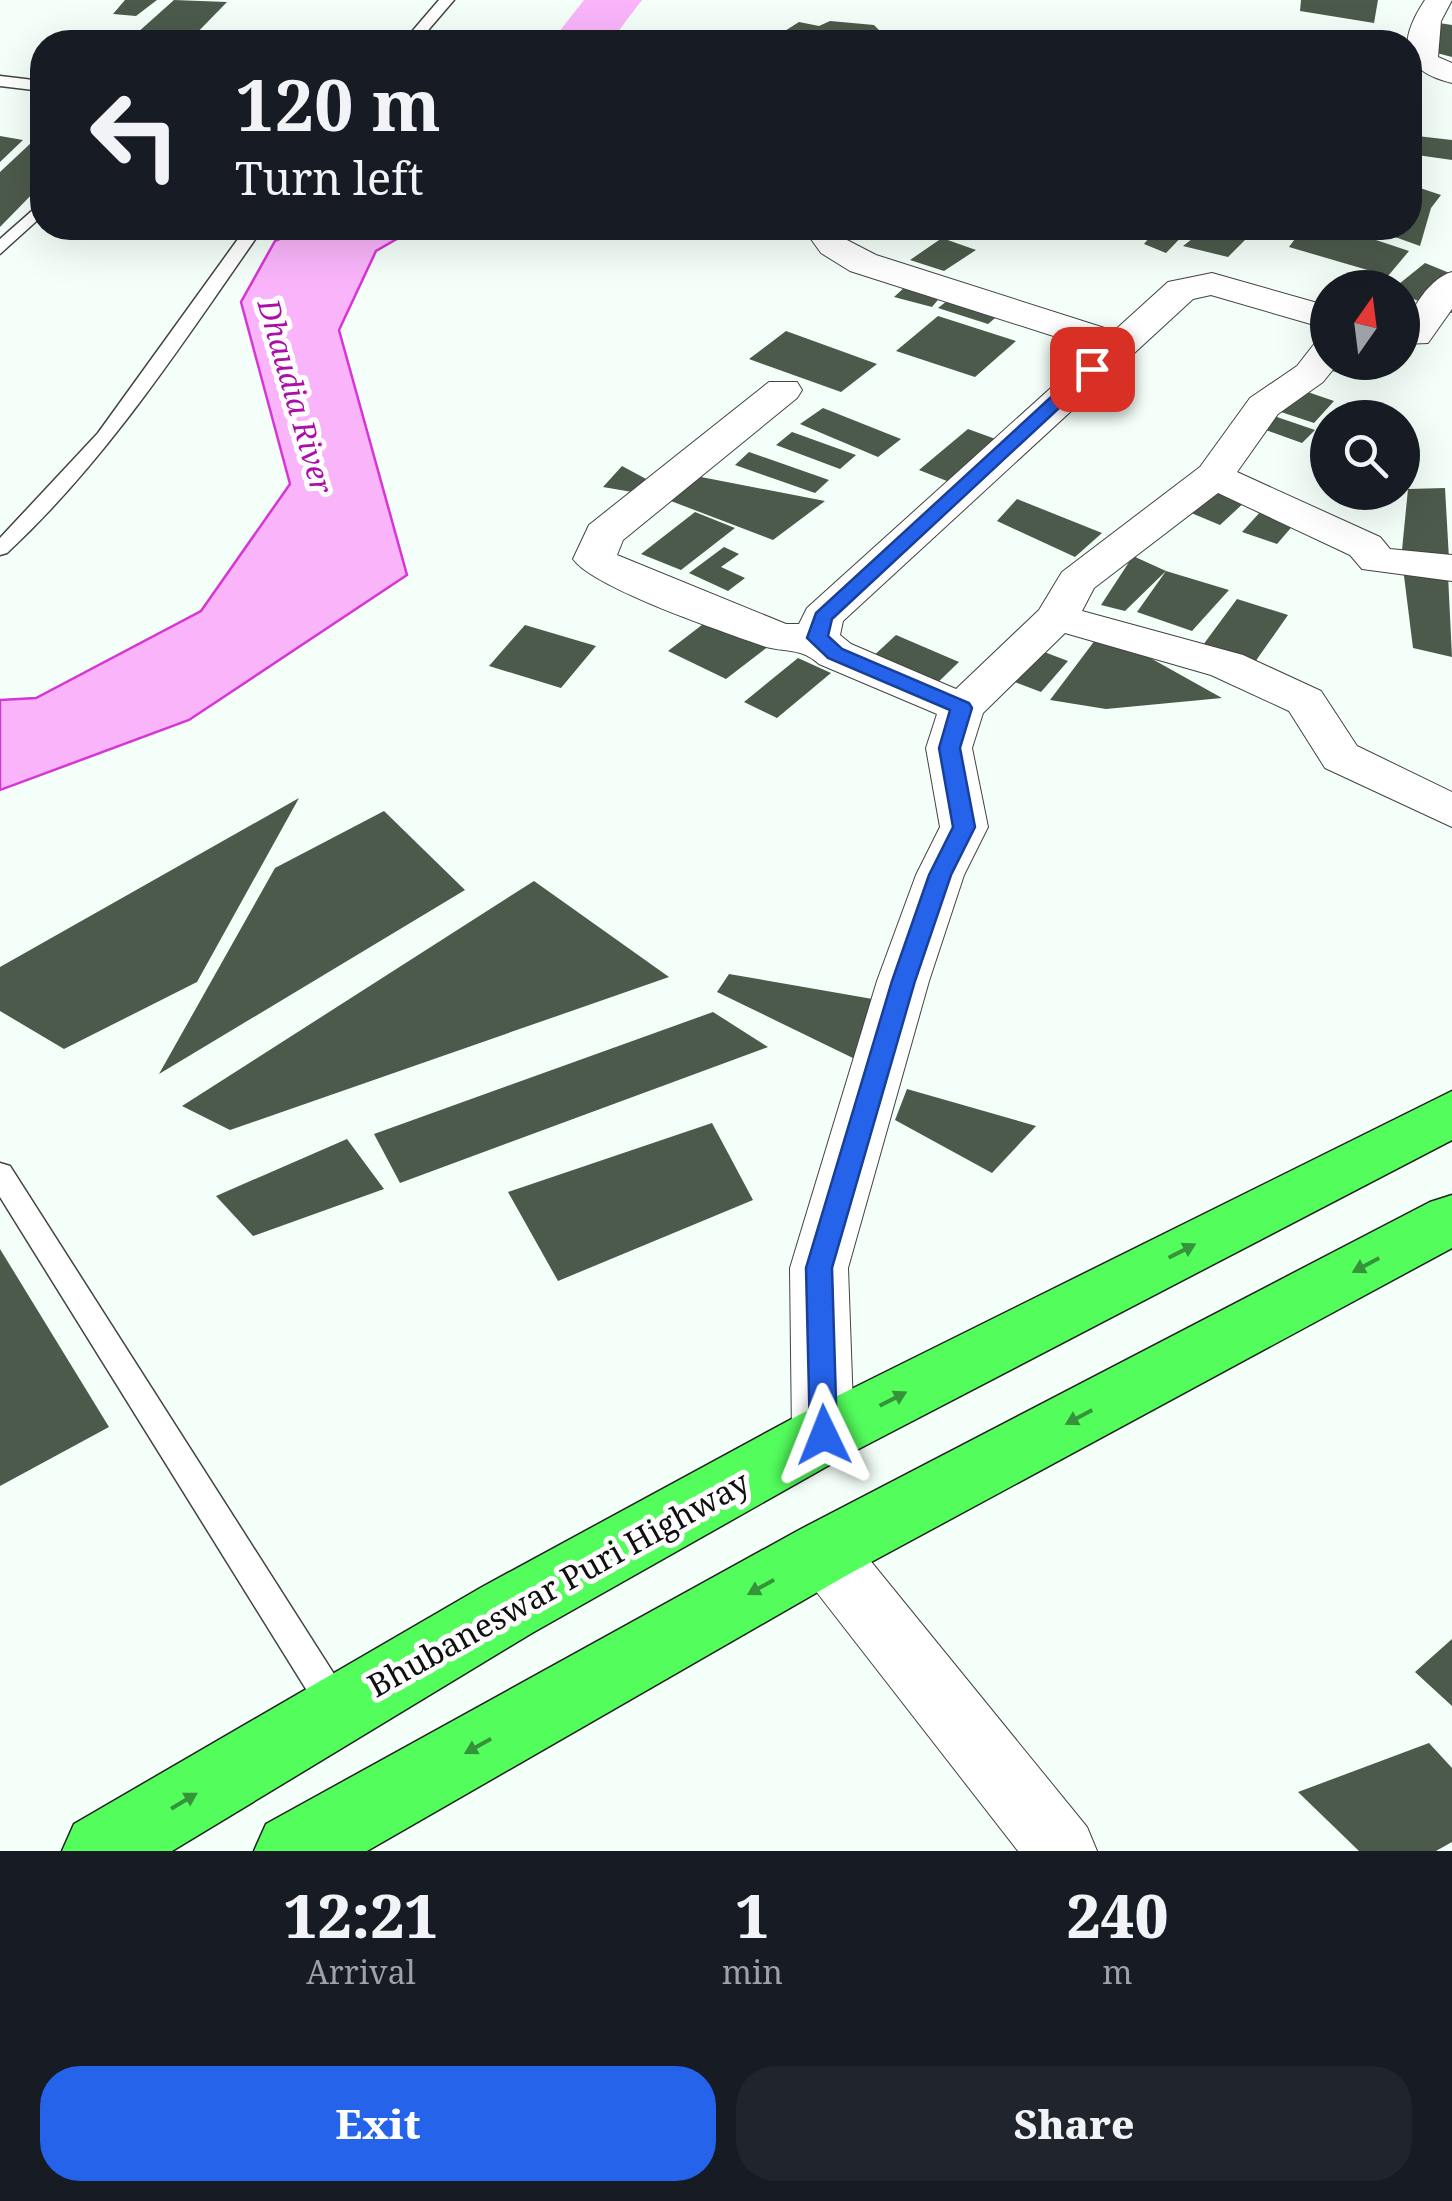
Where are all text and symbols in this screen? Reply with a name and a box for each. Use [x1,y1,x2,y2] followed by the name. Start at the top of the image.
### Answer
[235,56,441,152] text: 120 m
[70,70,200,200] icon: left
[235,147,424,208] text: Turn left
[1310,270,1420,380] north arrow
[1310,270,1420,510] map controls
[248,293,344,499] water label: Dhaudia River
[1050,327,1135,412] pin
[1065,342,1120,397] icon: arrive
[1310,400,1420,510] button: search
[1168,1243,1197,1260] one-way arrow
[1351,1256,1380,1273] one-way arrow
[772,1383,876,1487] position arrow
[879,1391,908,1408] one-way arrow
[1064,1408,1093,1425] one-way arrow
[360,1460,757,1706] street label: Bhubaneswar Puri Highway
[747,1579,776,1596] one-way arrow
[464,1737,492,1755] one-way arrow
[170,1792,198,1810] one-way arrow
[284,1874,438,1956] text: 12:21
[735,1874,769,1956] text: 1
[1066,1874,1168,1956] text: 240
[306,1950,416,1993] text: Arrival
[722,1950,783,1993] text: min
[1102,1950,1133,1993] text: m
[40,2066,716,2181] button: Exit
[736,2066,1412,2181] button: Share

